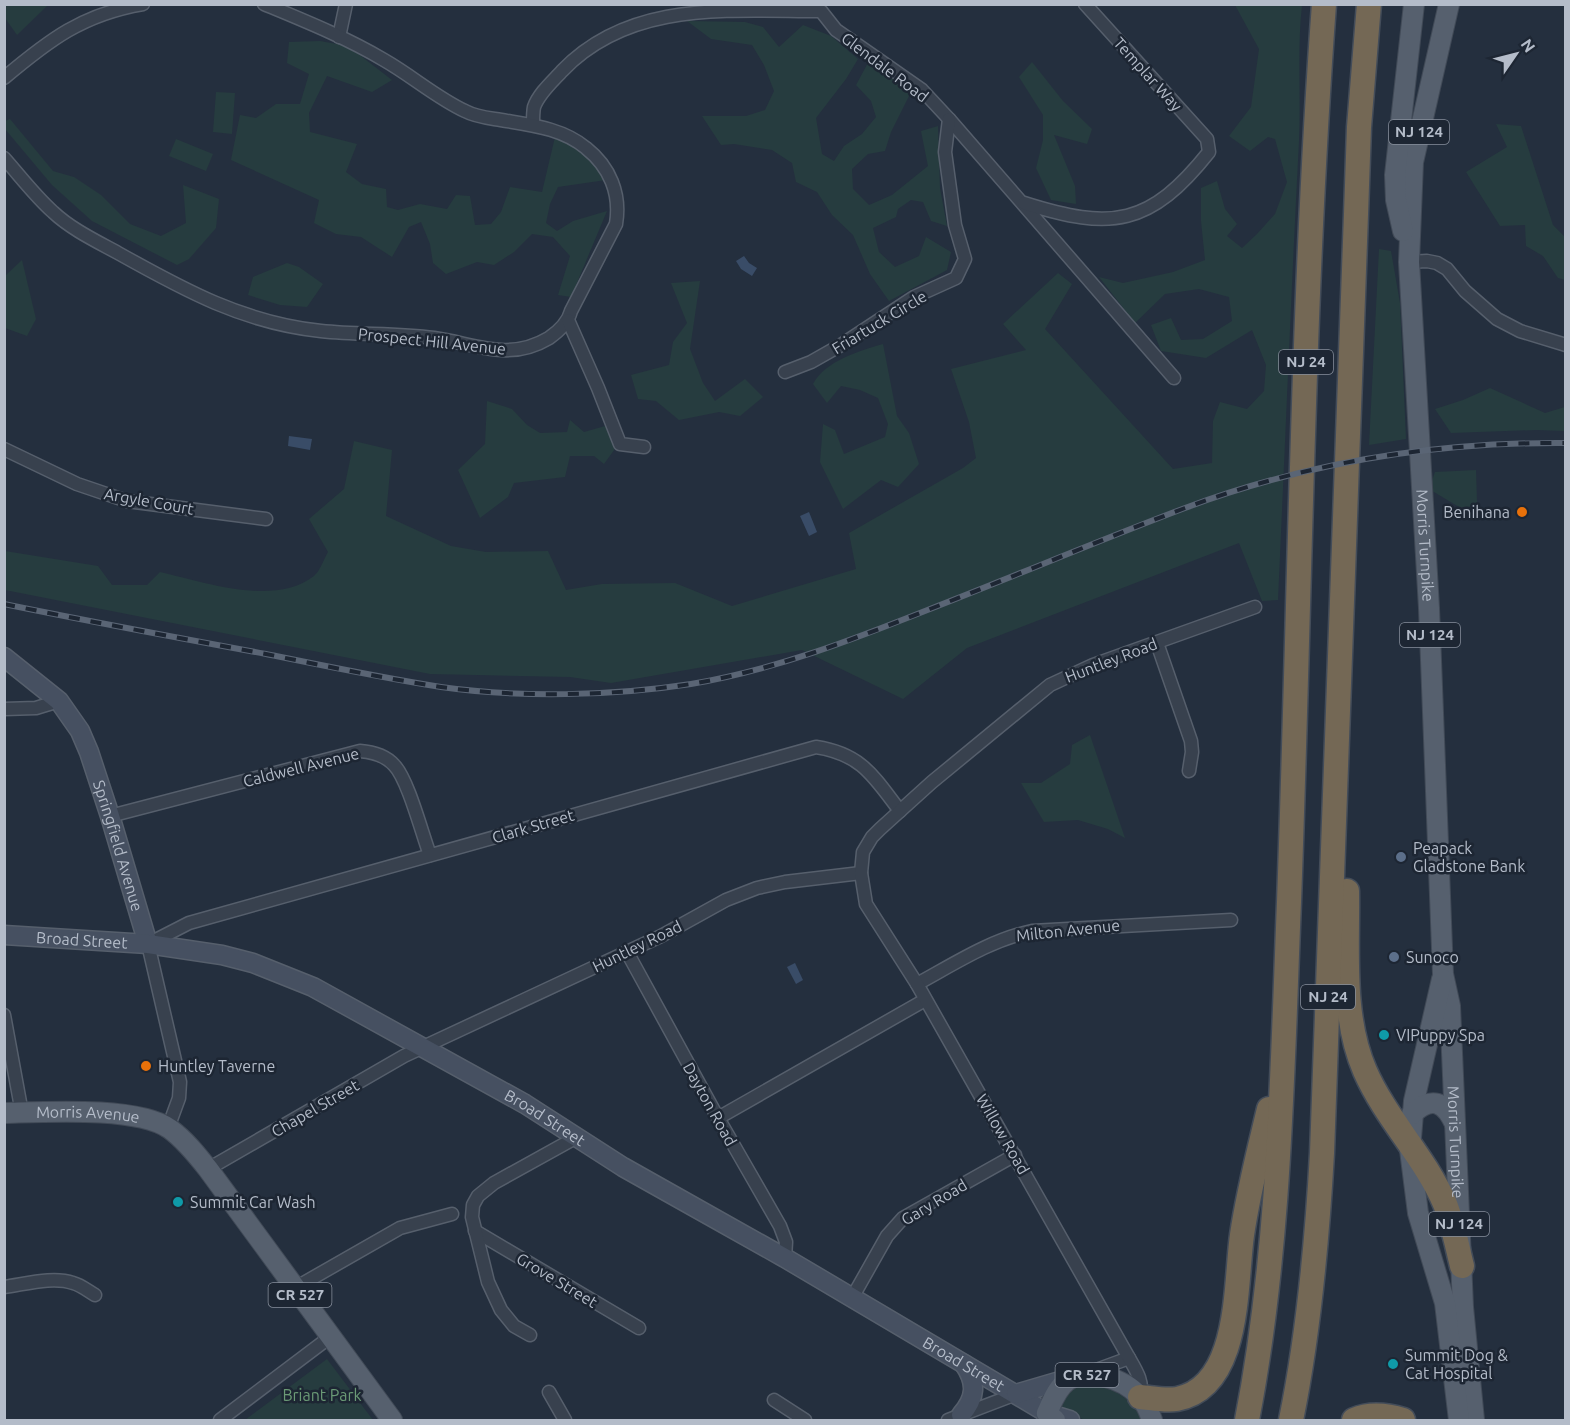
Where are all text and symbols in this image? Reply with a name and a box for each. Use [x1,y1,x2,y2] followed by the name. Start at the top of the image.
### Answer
[1486,24,1546,84] north arrow
[838,29,932,105] street label: Glendale Road
[1110,34,1186,115] street label: Templar Way
[1517,35,1539,55] text: N
[1389,120,1449,144] road number: NJ 124
[828,287,930,357] street label: Friartuck Circle
[357,324,507,358] street label: Prospect Hill Avenue
[1279,350,1333,374] road number: NJ 24
[103,484,196,518] street label: Argyle Court
[1413,489,1438,602] street label: Morris Turnpike
[1443,503,1510,521] place label: Benihana
[1515,505,1529,519] marker: Benihana
[1400,623,1460,647] road number: NJ 124
[1062,634,1160,686] street label: Huntley Road
[241,744,361,790] street label: Caldwell Avenue
[90,778,147,913] street label: Springfield Avenue
[490,805,577,846] street label: Clark Street
[1413,839,1525,875] place label: Peapack Gladstone Bank
[1394,850,1408,864] marker: Peapack Gladstone Bank
[1015,916,1121,944] street label: Milton Avenue
[589,917,685,975] street label: Huntley Road
[36,928,129,952] street label: Broad Street
[1406,948,1459,966] place label: Sunoco
[1387,950,1401,964] marker: Sunoco
[1301,985,1355,1009] road number: NJ 24
[1396,1026,1485,1044] place label: VIPuppy Spa
[1377,1028,1391,1042] marker: VIPuppy Spa
[158,1057,275,1075] place label: Huntley Taverne
[139,1059,153,1073] marker: Huntley Taverne
[680,1059,740,1149] street label: Dayton Road
[268,1075,363,1140] street label: Chapel Street
[1444,1085,1467,1199] street label: Morris Turnpike
[502,1086,589,1150] street label: Broad Street
[973,1091,1033,1177] street label: Willow Road
[36,1103,141,1126] street label: Morris Avenue
[898,1175,970,1229] street label: Gary Road
[190,1193,316,1211] place label: Summit Car Wash
[171,1195,185,1209] marker: Summit Car Wash
[1429,1212,1489,1236] road number: NJ 124
[513,1249,601,1311] street label: Grove Street
[268,1283,332,1307] road number: CR 527
[920,1333,1008,1395] street label: Broad Street
[1405,1346,1508,1382] place label: Summit Dog & Cat Hospital
[1386,1357,1400,1371] marker: Summit Dog & Cat Hospital
[1056,1363,1118,1387] road number: CR 527
[282,1386,362,1404] park label: Briant Park

